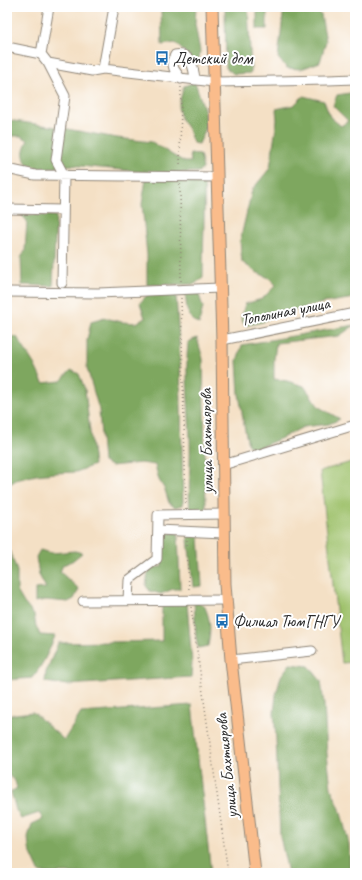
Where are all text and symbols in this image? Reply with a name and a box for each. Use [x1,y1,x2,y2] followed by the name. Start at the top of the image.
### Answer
[173,48,253,69] place label: Детский дом
[154,50,170,66] bus stop icon: Детский дом
[239,292,332,330] street label: Тополиная улица
[195,387,218,495] street label: улица Бахтиярова
[233,611,342,632] place label: Филиал ТюмГНГУ
[214,613,230,629] bus stop icon: Филиал ТюмГНГУ
[210,711,243,820] street label: улица Бахтиярова

